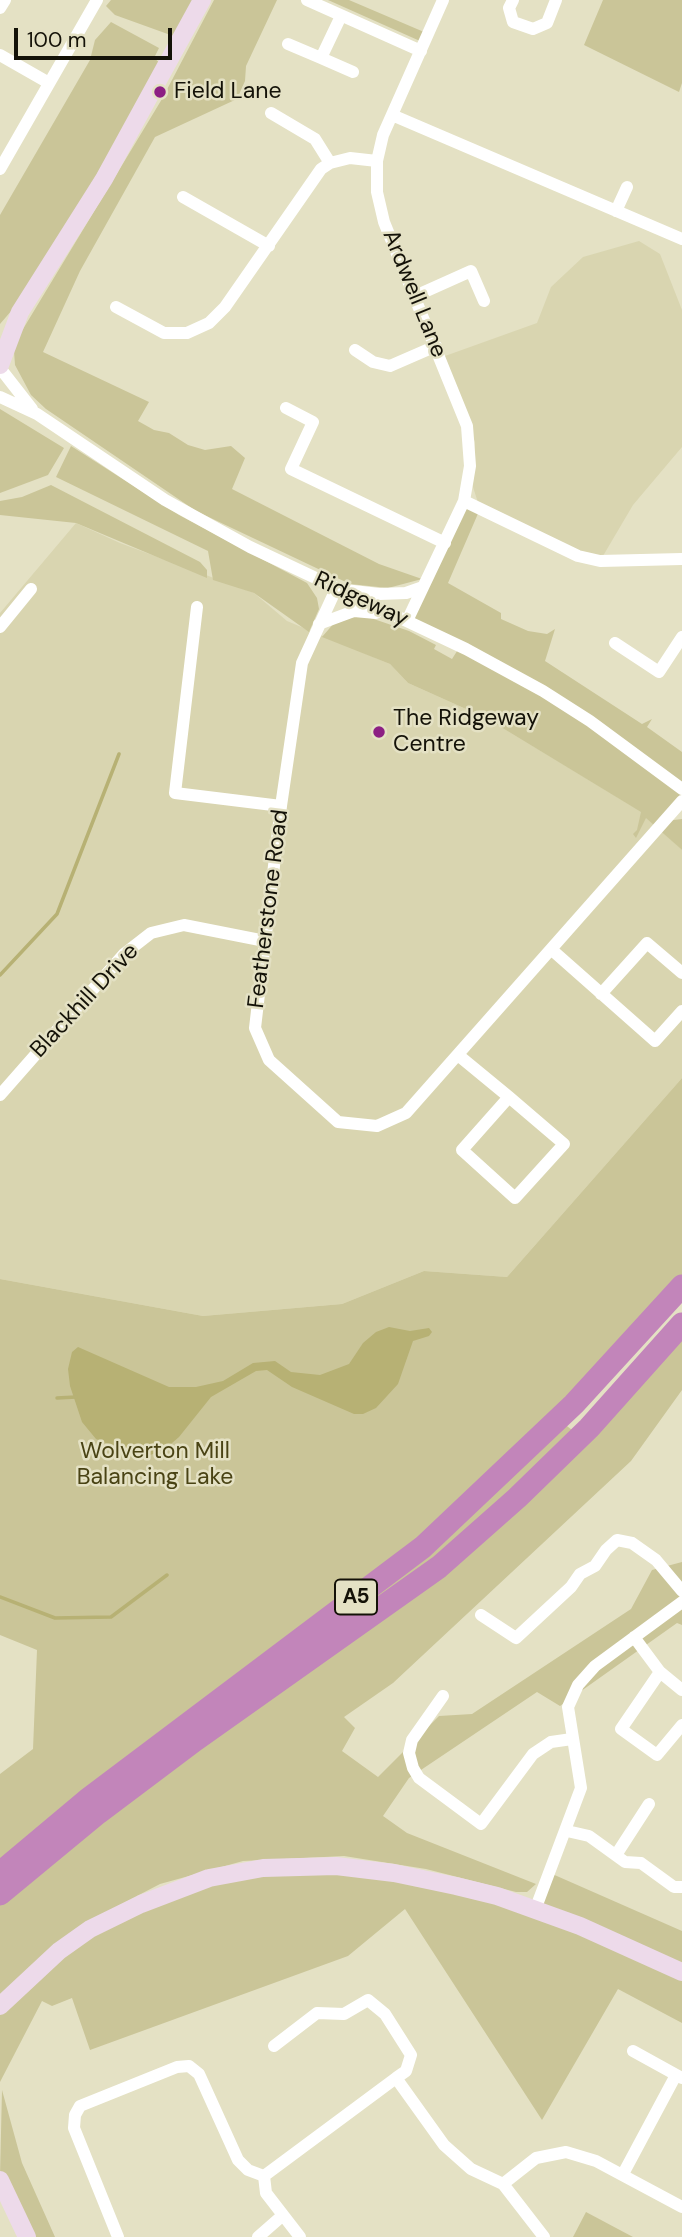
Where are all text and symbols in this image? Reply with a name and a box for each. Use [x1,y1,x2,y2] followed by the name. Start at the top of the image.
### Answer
[18,14,175,58] scale bar
[27,26,87,54] text: 100 m
[174,78,281,106] place label: Field Lane
[152,84,168,100] marker: Field Lane
[376,226,452,362] street label: Ardwell Lane
[310,566,412,634] street label: Ridgeway
[393,705,539,759] place label: The Ridgeway Centre
[371,724,387,740] marker: The Ridgeway Centre
[243,808,295,1010] street label: Featherstone Road
[25,938,145,1064] street label: Blackhill Drive
[77,1438,233,1492] park label: Wolverton Mill Balancing Lake
[335,1580,377,1614] road number: A5

